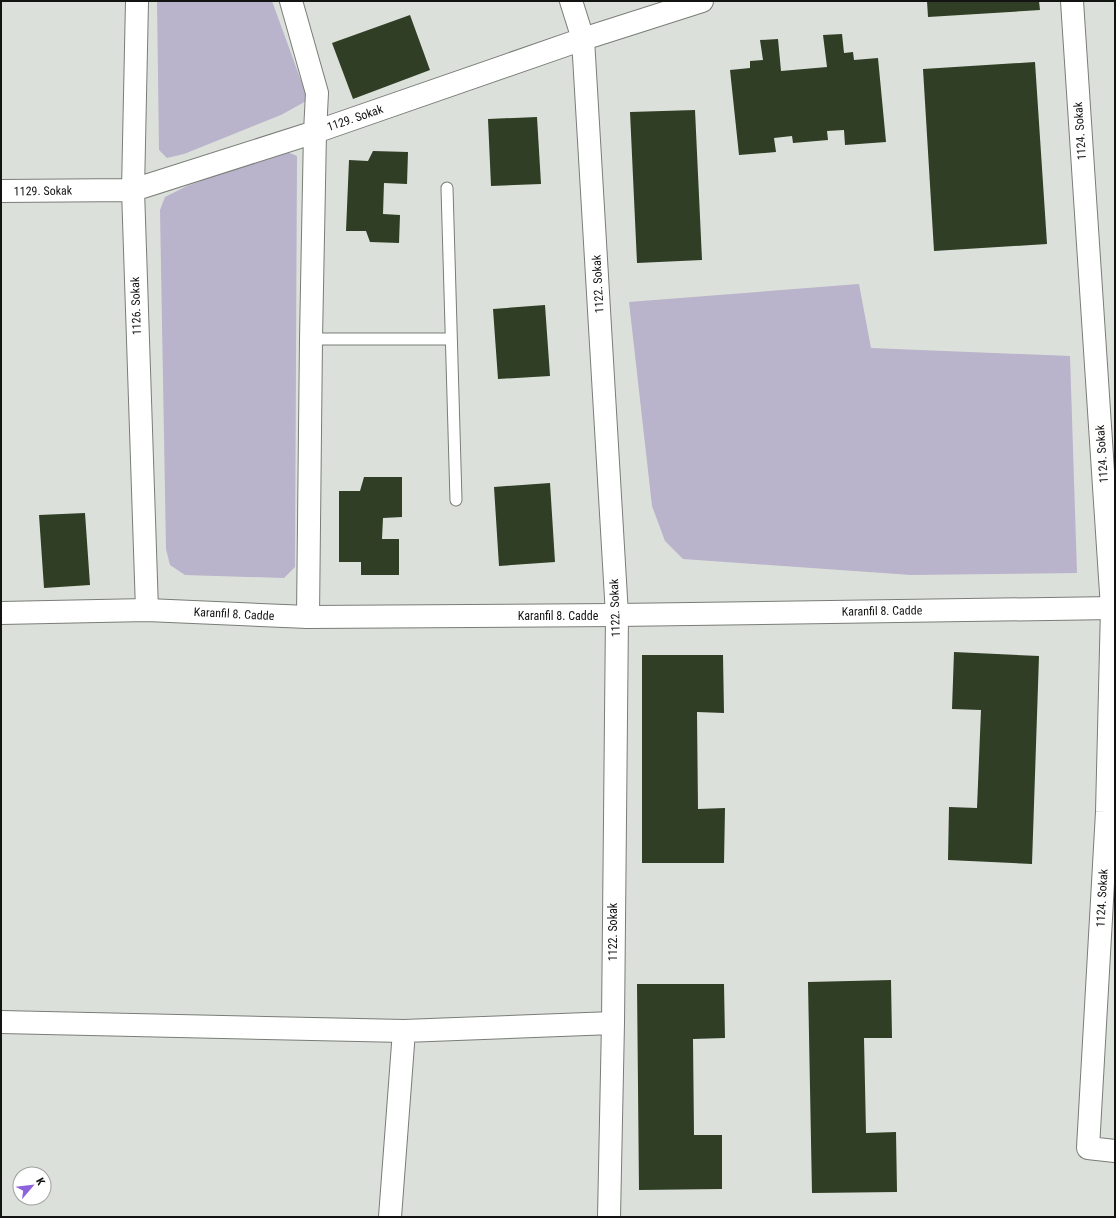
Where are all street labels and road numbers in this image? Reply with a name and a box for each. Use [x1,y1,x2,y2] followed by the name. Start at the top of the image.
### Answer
[1071,101,1089,161] street label: 1124. Sokak
[325,102,385,134] street label: 1129. Sokak
[14,183,73,199] street label: 1129. Sokak
[589,254,607,314] street label: 1122. Sokak
[128,276,144,335] street label: 1126. Sokak
[1093,424,1111,484] street label: 1124. Sokak
[607,578,623,637] street label: 1122. Sokak
[842,603,923,619] street label: Karanfil 8. Cadde
[193,605,275,623] street label: Karanfil 8. Cadde
[518,609,599,623] street label: Karanfil 8. Cadde
[1093,868,1111,928] street label: 1124. Sokak
[606,902,620,961] street label: 1122. Sokak

